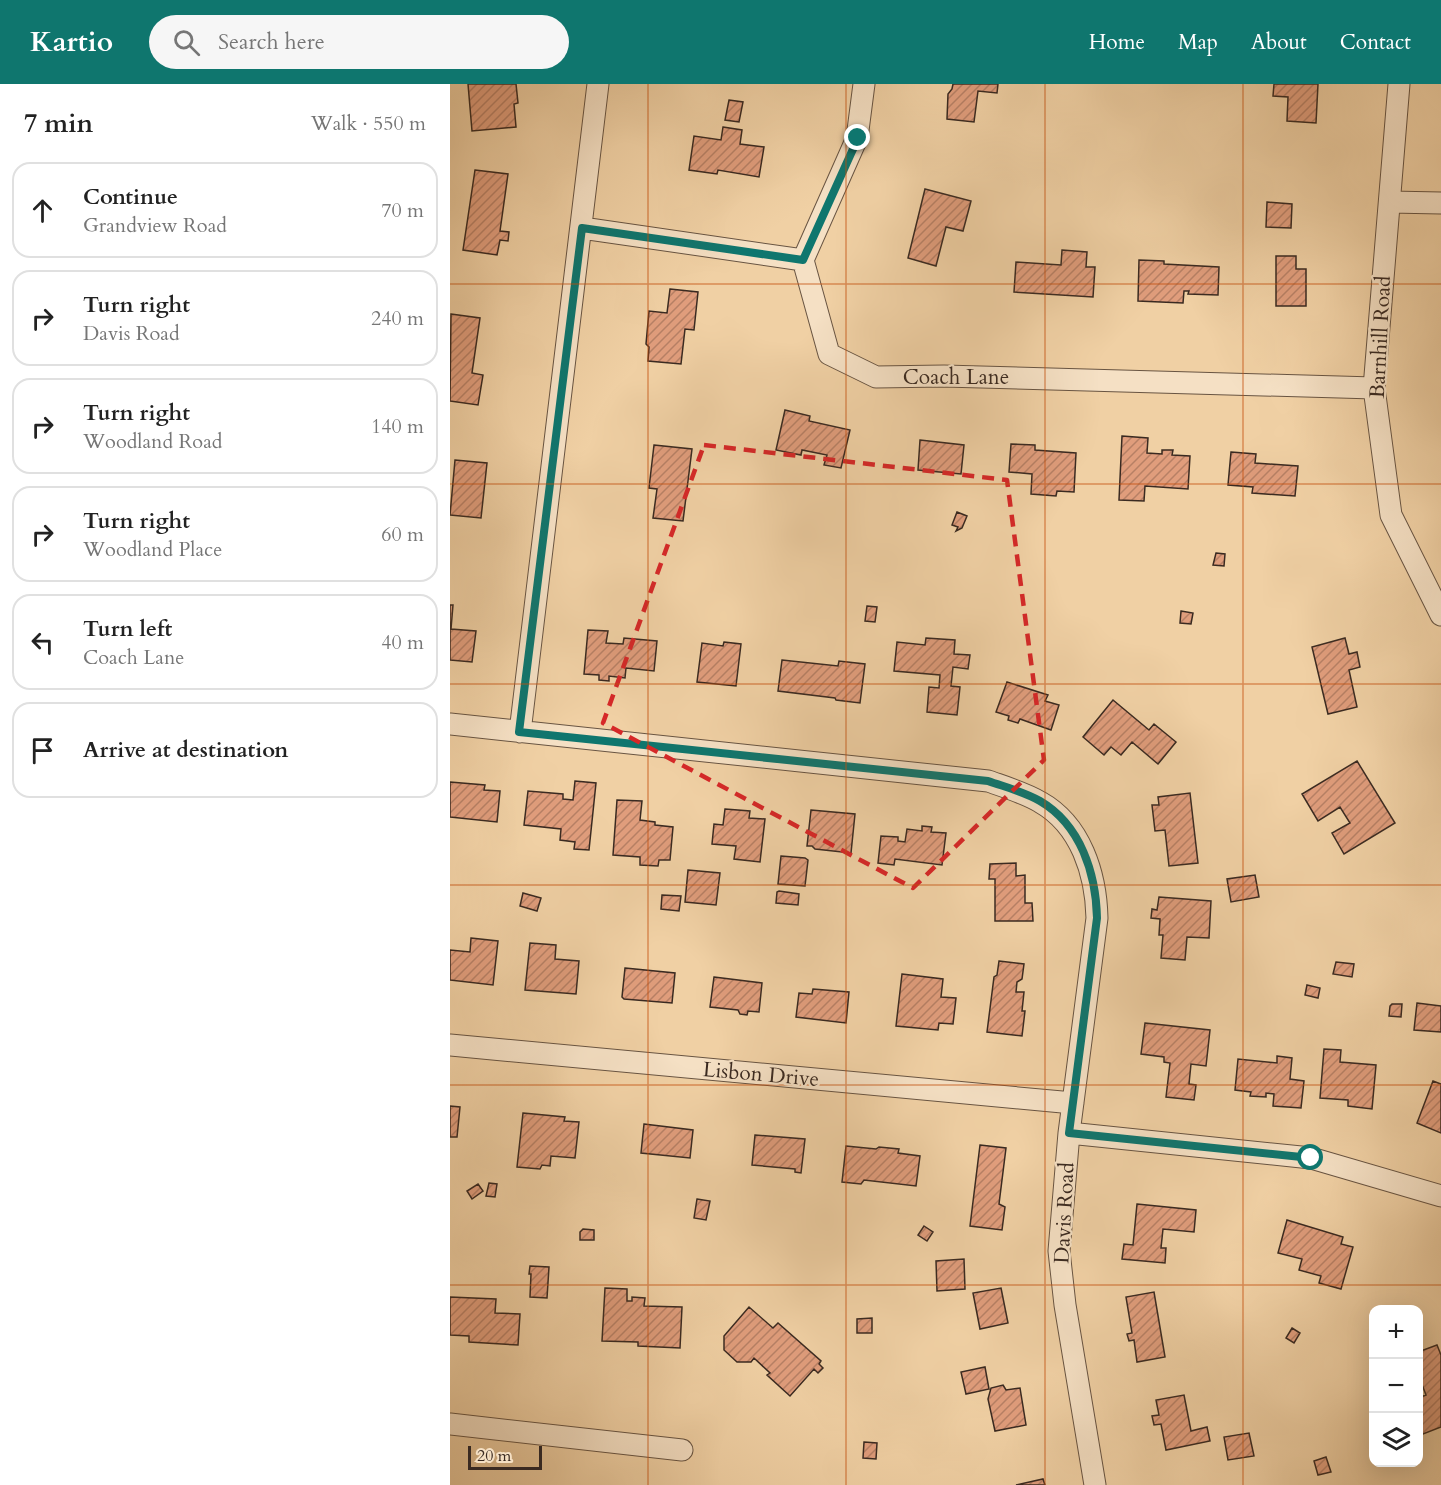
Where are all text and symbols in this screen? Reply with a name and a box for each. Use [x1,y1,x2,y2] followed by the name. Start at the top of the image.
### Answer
[149,15,569,69] search box
[30,23,113,61] text: Kartio
[170,26,203,59] icon: search
[218,27,325,57] text: Search here
[1089,28,1145,57] text: Home
[1178,28,1218,57] text: Map
[1251,28,1307,57] text: About
[1340,28,1411,57] text: Contact
[24,106,93,141] text: 7 min
[311,110,426,137] text: Walk · 550 m
[844,124,870,150] route end
[83,182,178,212] text: Continue
[26,194,59,227] icon: ahead
[381,197,424,224] text: 70 m
[83,212,227,239] text: Grandview Road
[1363,275,1398,399] street label: Barnhill Road
[83,290,190,320] text: Turn right
[26,302,59,335] icon: right
[371,305,424,332] text: 240 m
[83,320,180,347] text: Davis Road
[903,363,1009,392] street label: Coach Lane
[83,398,190,428] text: Turn right
[26,410,59,443] icon: right
[371,413,424,440] text: 140 m
[83,428,222,455] text: Woodland Road
[83,506,190,536] text: Turn right
[26,518,59,551] icon: right
[381,521,424,548] text: 60 m
[83,536,222,563] text: Woodland Place
[83,614,172,644] text: Turn left
[26,626,59,659] icon: left
[381,629,424,656] text: 40 m
[83,644,184,671] text: Coach Lane
[26,734,59,767] icon: arrive
[83,735,288,765] text: Arrive at destination
[702,1055,820,1094] street label: Lisbon Drive
[1297,1144,1323,1170] route start
[1047,1162,1082,1264] street label: Davis Road
[1369,1305,1423,1467] map controls
[1369,1305,1423,1359] button: +
[1369,1359,1423,1413] button: −
[1369,1413,1423,1467] button: layers
[468,1443,542,1470] scale bar
[477,1445,511,1467] text: 20 m

